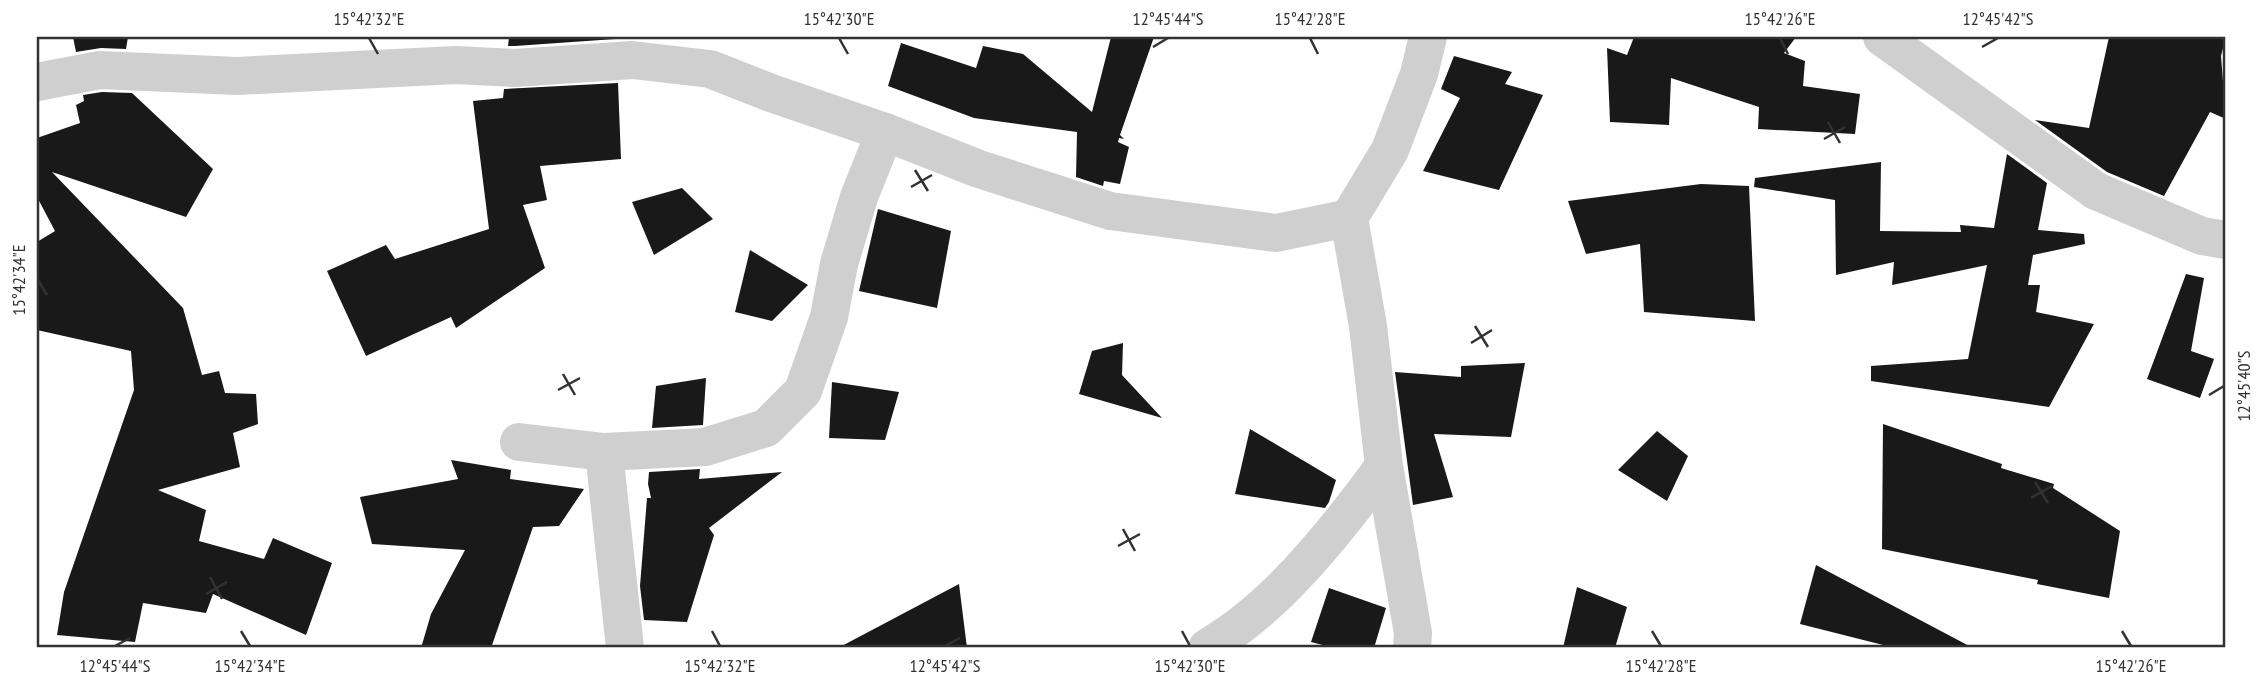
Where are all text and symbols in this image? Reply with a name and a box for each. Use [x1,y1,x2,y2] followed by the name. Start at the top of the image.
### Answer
[334,7,404,30] text: 15°42'32"E
[804,7,874,30] text: 15°42'30"E
[1133,7,1204,30] text: 12°45'44"S
[1275,7,1345,30] text: 15°42'28"E
[1745,7,1815,30] text: 15°42'26"E
[1963,7,2034,30] text: 12°45'42"S
[7,245,30,315] text: 15°42'34"E
[2232,350,2255,421] text: 12°45'40"S
[80,654,151,677] text: 12°45'44"S
[215,654,285,677] text: 15°42'34"E
[685,654,755,677] text: 15°42'32"E
[910,654,981,677] text: 12°45'42"S
[1155,654,1225,677] text: 15°42'30"E
[1626,654,1696,677] text: 15°42'28"E
[2096,654,2166,677] text: 15°42'26"E

